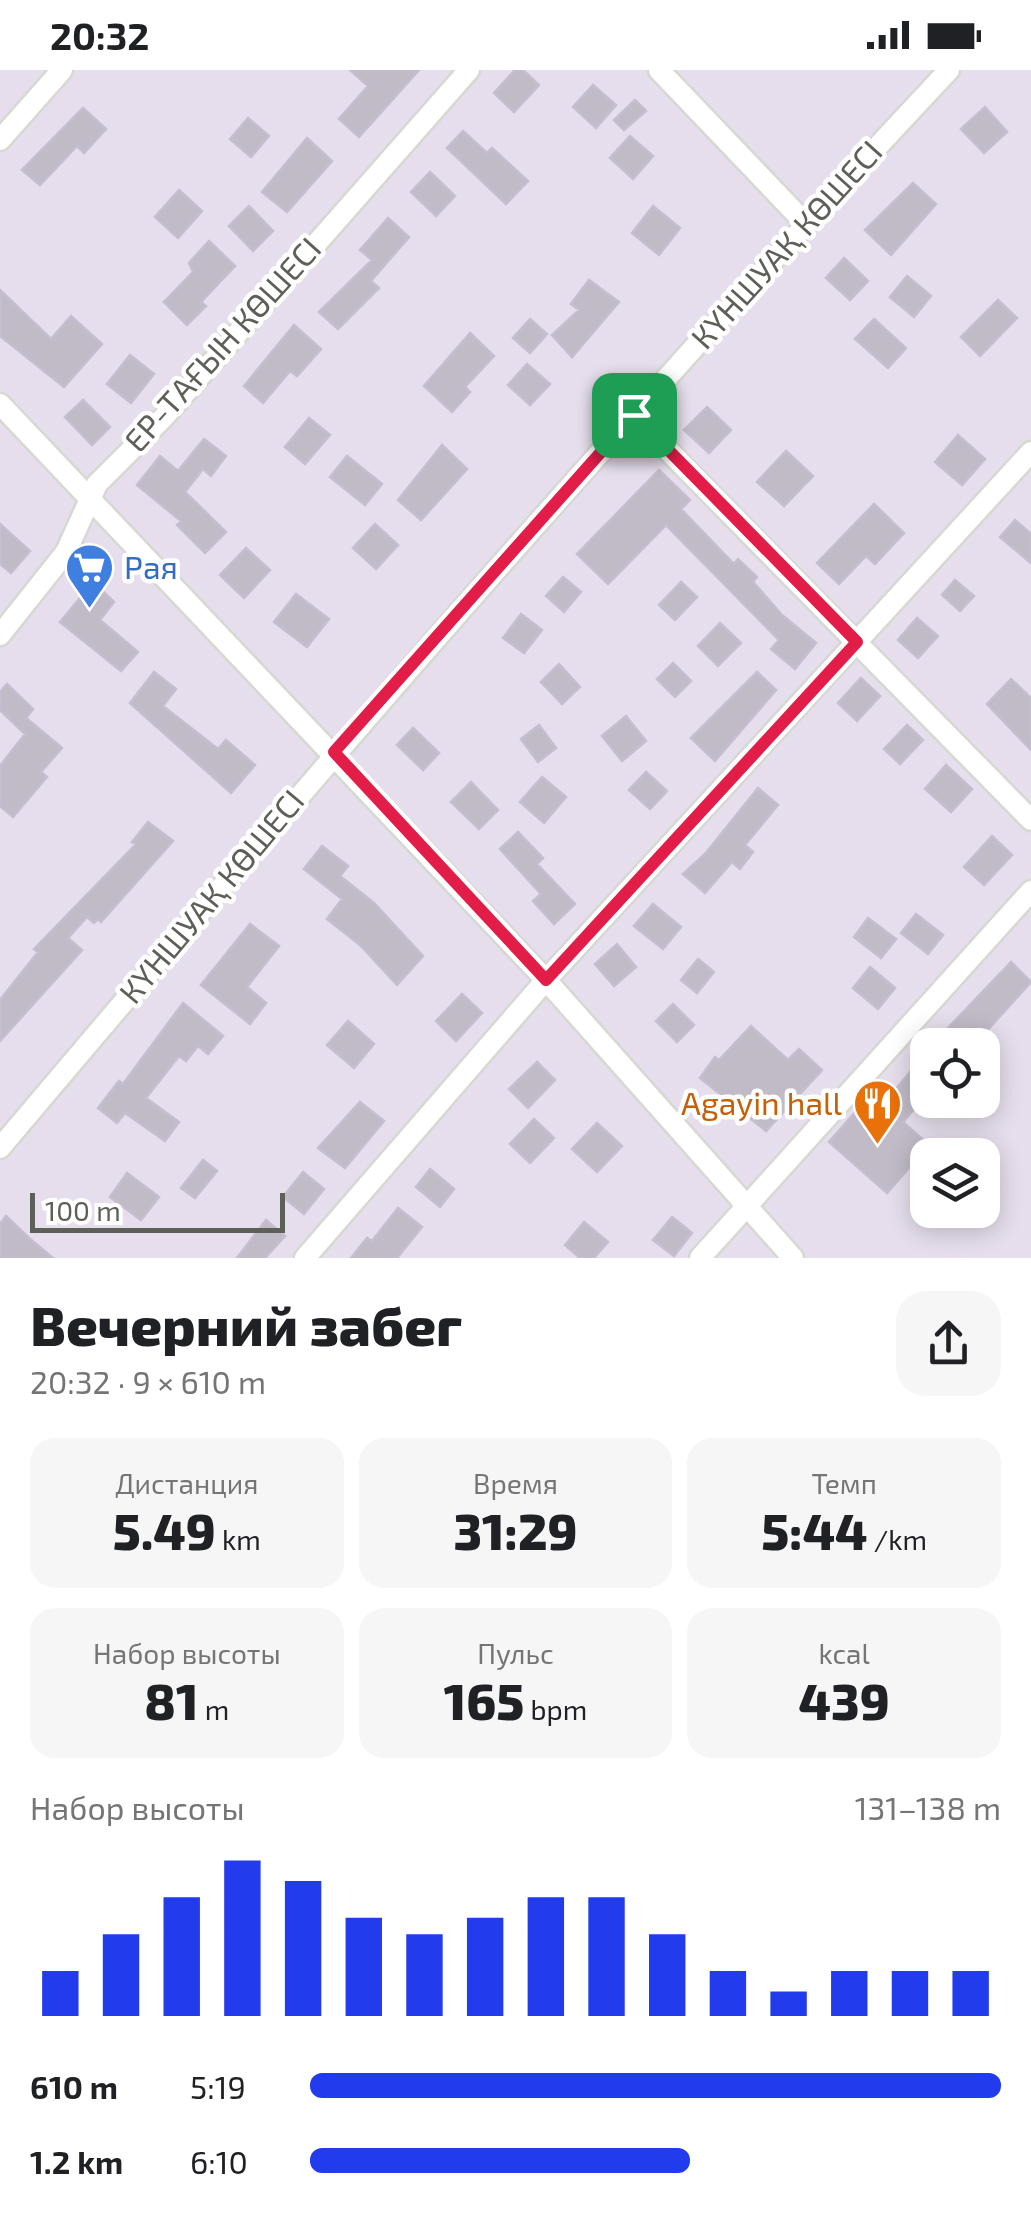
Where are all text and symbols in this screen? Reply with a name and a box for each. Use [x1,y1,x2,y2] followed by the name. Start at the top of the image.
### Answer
[50,12,149,58] text: 20:32
[682,132,889,355] street label: КҮНШУАҚ КӨШЕСІ
[116,229,328,458] street label: ЕР-ТАҒЫН КӨШЕСІ
[592,373,677,458] pin
[607,388,662,443] icon: arrive
[63,542,115,610] supermarket icon: Рая
[124,547,178,585] place label: Рая
[110,781,311,1010] street label: КҮНШУАҚ КӨШЕСІ
[910,1028,1000,1228] map controls
[910,1028,1000,1118] button: locate
[851,1078,903,1146] restaurant icon: Agayin hall
[681,1083,842,1121] place label: Agayin hall
[910,1138,1000,1228] button: layers
[30,1188,285,1232] scale bar
[45,1193,121,1227] text: 100 m
[30,1291,462,1357] text: Вечерний забег
[896,1291,1001,1396] button: share
[30,1362,266,1400] text: 20:32 · 9 × 610 m
[115,1466,259,1500] text: Дистанция
[473,1466,558,1500] text: Время
[811,1466,877,1500] text: Темп
[113,1500,216,1560] text: 5.49
[453,1500,578,1560] text: 31:29
[761,1500,868,1560] text: 5:44
[216,1522,261,1556] text: km
[868,1522,927,1556] text: /km
[93,1636,281,1670] text: Набор высоты
[477,1636,554,1670] text: Пульс
[819,1636,870,1670] text: kcal
[144,1670,199,1730] text: 81
[444,1670,524,1730] text: 165
[799,1670,890,1730] text: 439
[199,1692,229,1726] text: m
[524,1692,587,1726] text: bpm
[30,1788,245,1826] text: Набор высоты
[855,1788,1001,1826] text: 131–138 m
[30,2067,118,2105] text: 610 m
[190,2067,246,2105] text: 5:19
[30,2142,123,2180] text: 1.2 km
[190,2142,248,2180] text: 6:10

